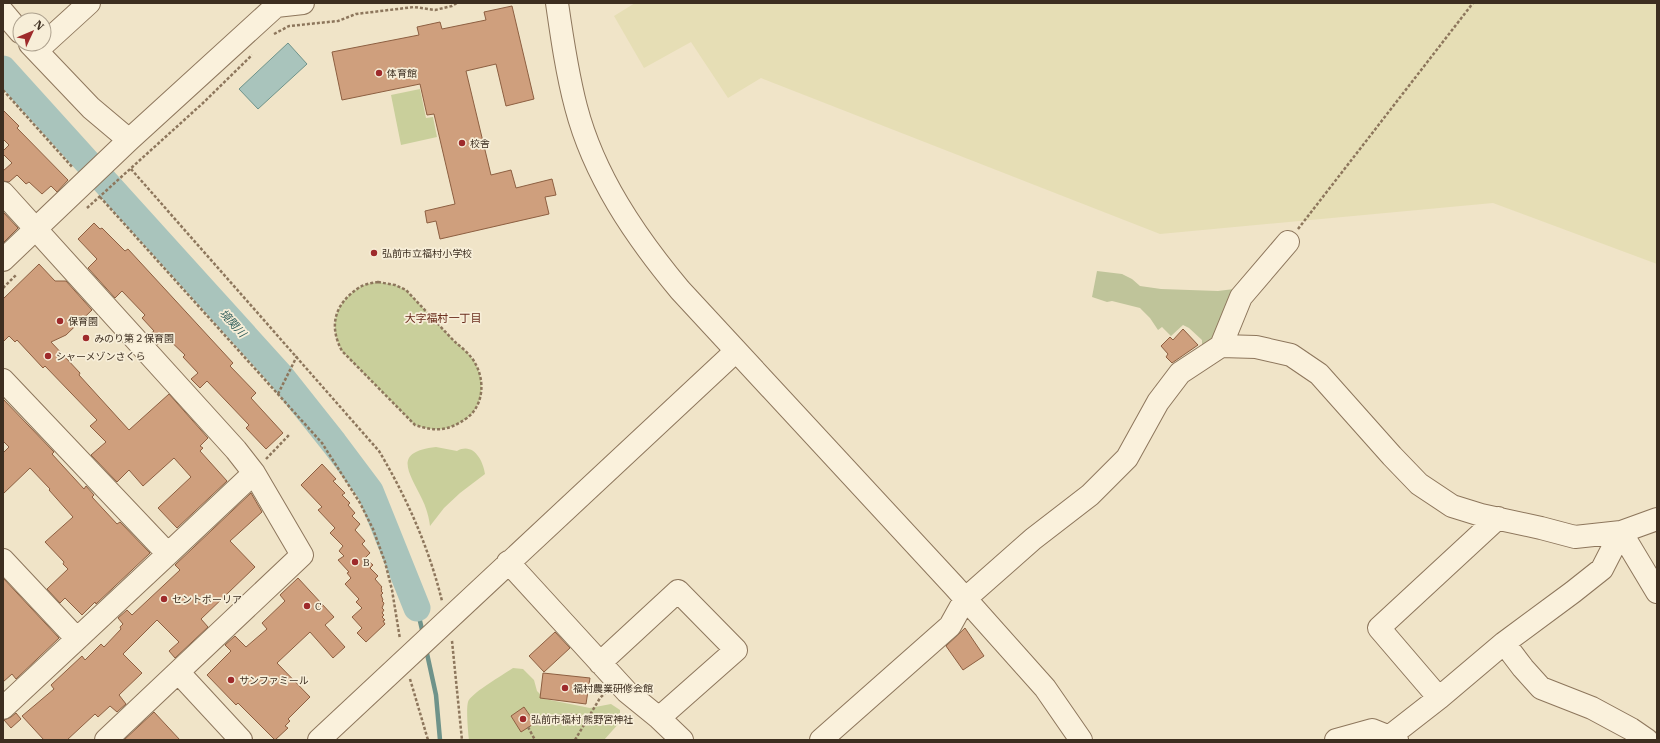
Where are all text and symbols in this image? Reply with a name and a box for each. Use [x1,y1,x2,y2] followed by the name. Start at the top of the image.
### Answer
[12,12,52,52] north arrow
[31,17,47,33] text: N
[387,67,417,80] place label: 体育館
[374,68,384,78] marker: 体育館
[470,137,490,150] place label: 校舎
[457,138,467,148] marker: 校舎
[382,247,472,260] place label: 弘前市立福村小学校
[369,248,379,258] marker: 弘前市立福村小学校
[217,306,250,341] water label: 境関川
[405,311,482,325] district label: 大字福村一丁目
[68,315,98,328] place label: 保育園
[55,316,65,326] marker: 保育園
[94,332,174,345] place label: みのり第２保育園
[81,333,91,343] marker: みのり第２保育園
[56,350,146,363] place label: シャーメゾンさくら
[43,351,53,361] marker: シャーメゾンさくら
[363,556,370,569] place label: B
[350,557,360,567] marker: B
[172,593,242,606] place label: セントポーリア
[159,594,169,604] marker: セントポーリア
[315,600,322,613] place label: C
[302,601,312,611] marker: C
[239,674,309,687] place label: サンファミール
[226,675,236,685] marker: サンファミール
[573,682,653,695] place label: 福村農業研修会館
[560,683,570,693] marker: 福村農業研修会館
[531,713,633,726] place label: 弘前市福村 熊野宮神社
[518,714,528,724] marker: 弘前市福村 熊野宮神社

